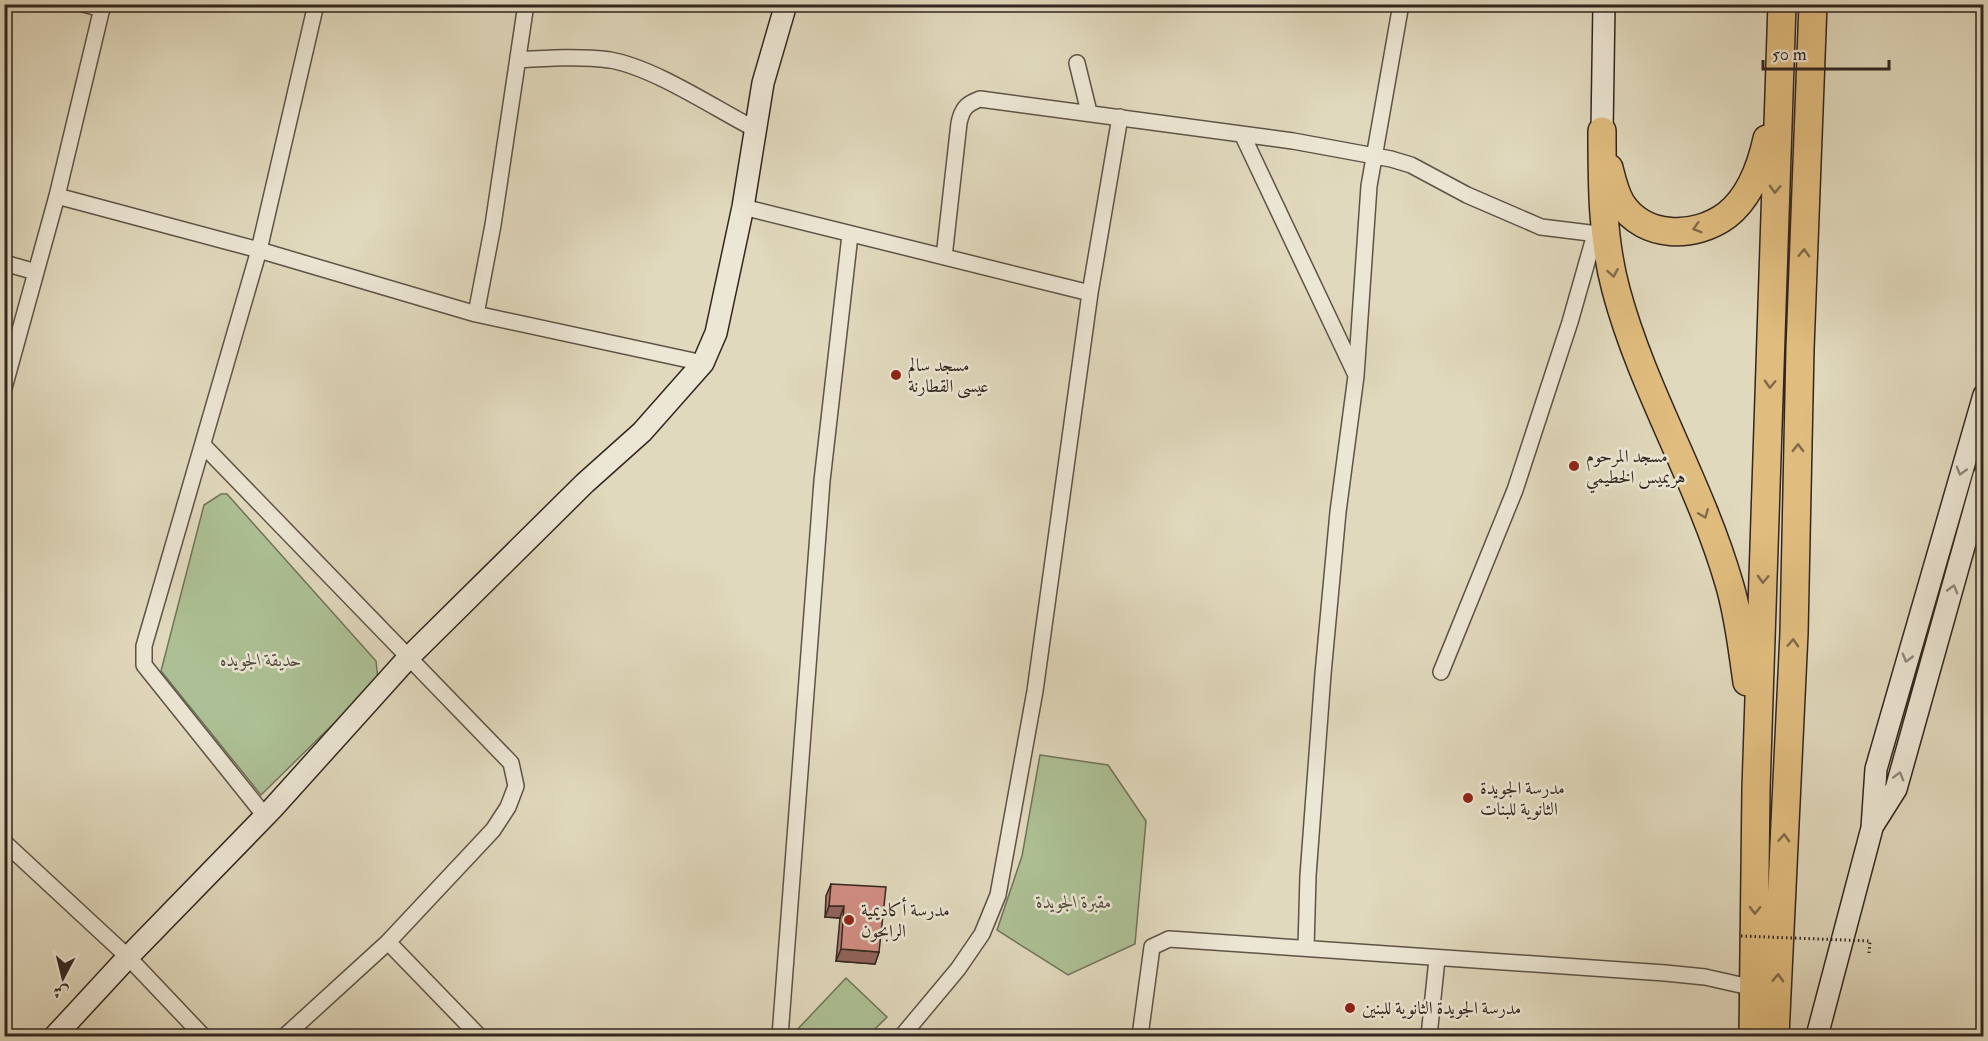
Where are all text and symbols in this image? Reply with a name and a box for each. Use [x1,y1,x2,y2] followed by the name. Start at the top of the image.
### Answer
[1763,33,1889,71] scale bar
[1772,43,1807,66] text: 50 m
[1769,184,1782,193] one-way arrow
[1692,221,1703,233] one-way arrow
[1797,248,1810,257] one-way arrow
[1606,268,1618,278] one-way arrow
[908,354,989,399] place label: مسجد سالم عيسى القطارنة
[889,368,903,382] marker: مسجد سالم عيسى القطارنة
[1763,379,1776,388] one-way arrow
[1792,443,1804,452] one-way arrow
[1586,445,1686,494] place label: مسجد المرحوم هريميس الخطيمي
[1567,459,1581,473] marker: مسجد المرحوم هريميس الخطيمي
[1956,465,1968,476] one-way arrow
[1697,508,1709,519] one-way arrow
[1757,574,1770,583] one-way arrow
[1946,584,1958,595] one-way arrow
[1787,638,1800,647] one-way arrow
[220,649,302,672] park label: حديقة الجويده
[1902,652,1914,663] one-way arrow
[1892,771,1904,782] one-way arrow
[1480,777,1565,821] place label: مدرسة الجويدة الثانوية للبنات
[1461,791,1475,805] marker: مدرسة الجويدة الثانوية للبنات
[1778,833,1791,842] one-way arrow
[1035,891,1112,914] park label: مقبرة الجويدة
[861,897,950,943] place label: مدرسة أكاديمية الرابحون
[1749,906,1761,915] one-way arrow
[842,913,856,927] marker: مدرسة أكاديمية الرابحون
[33,948,93,1008] north arrow
[1771,974,1784,983] one-way arrow
[52,981,70,1003] text: ش
[1362,997,1521,1020] place label: مدرسة الجويدة الثانوية للبنين
[1343,1001,1357,1015] marker: مدرسة الجويدة الثانوية للبنين

